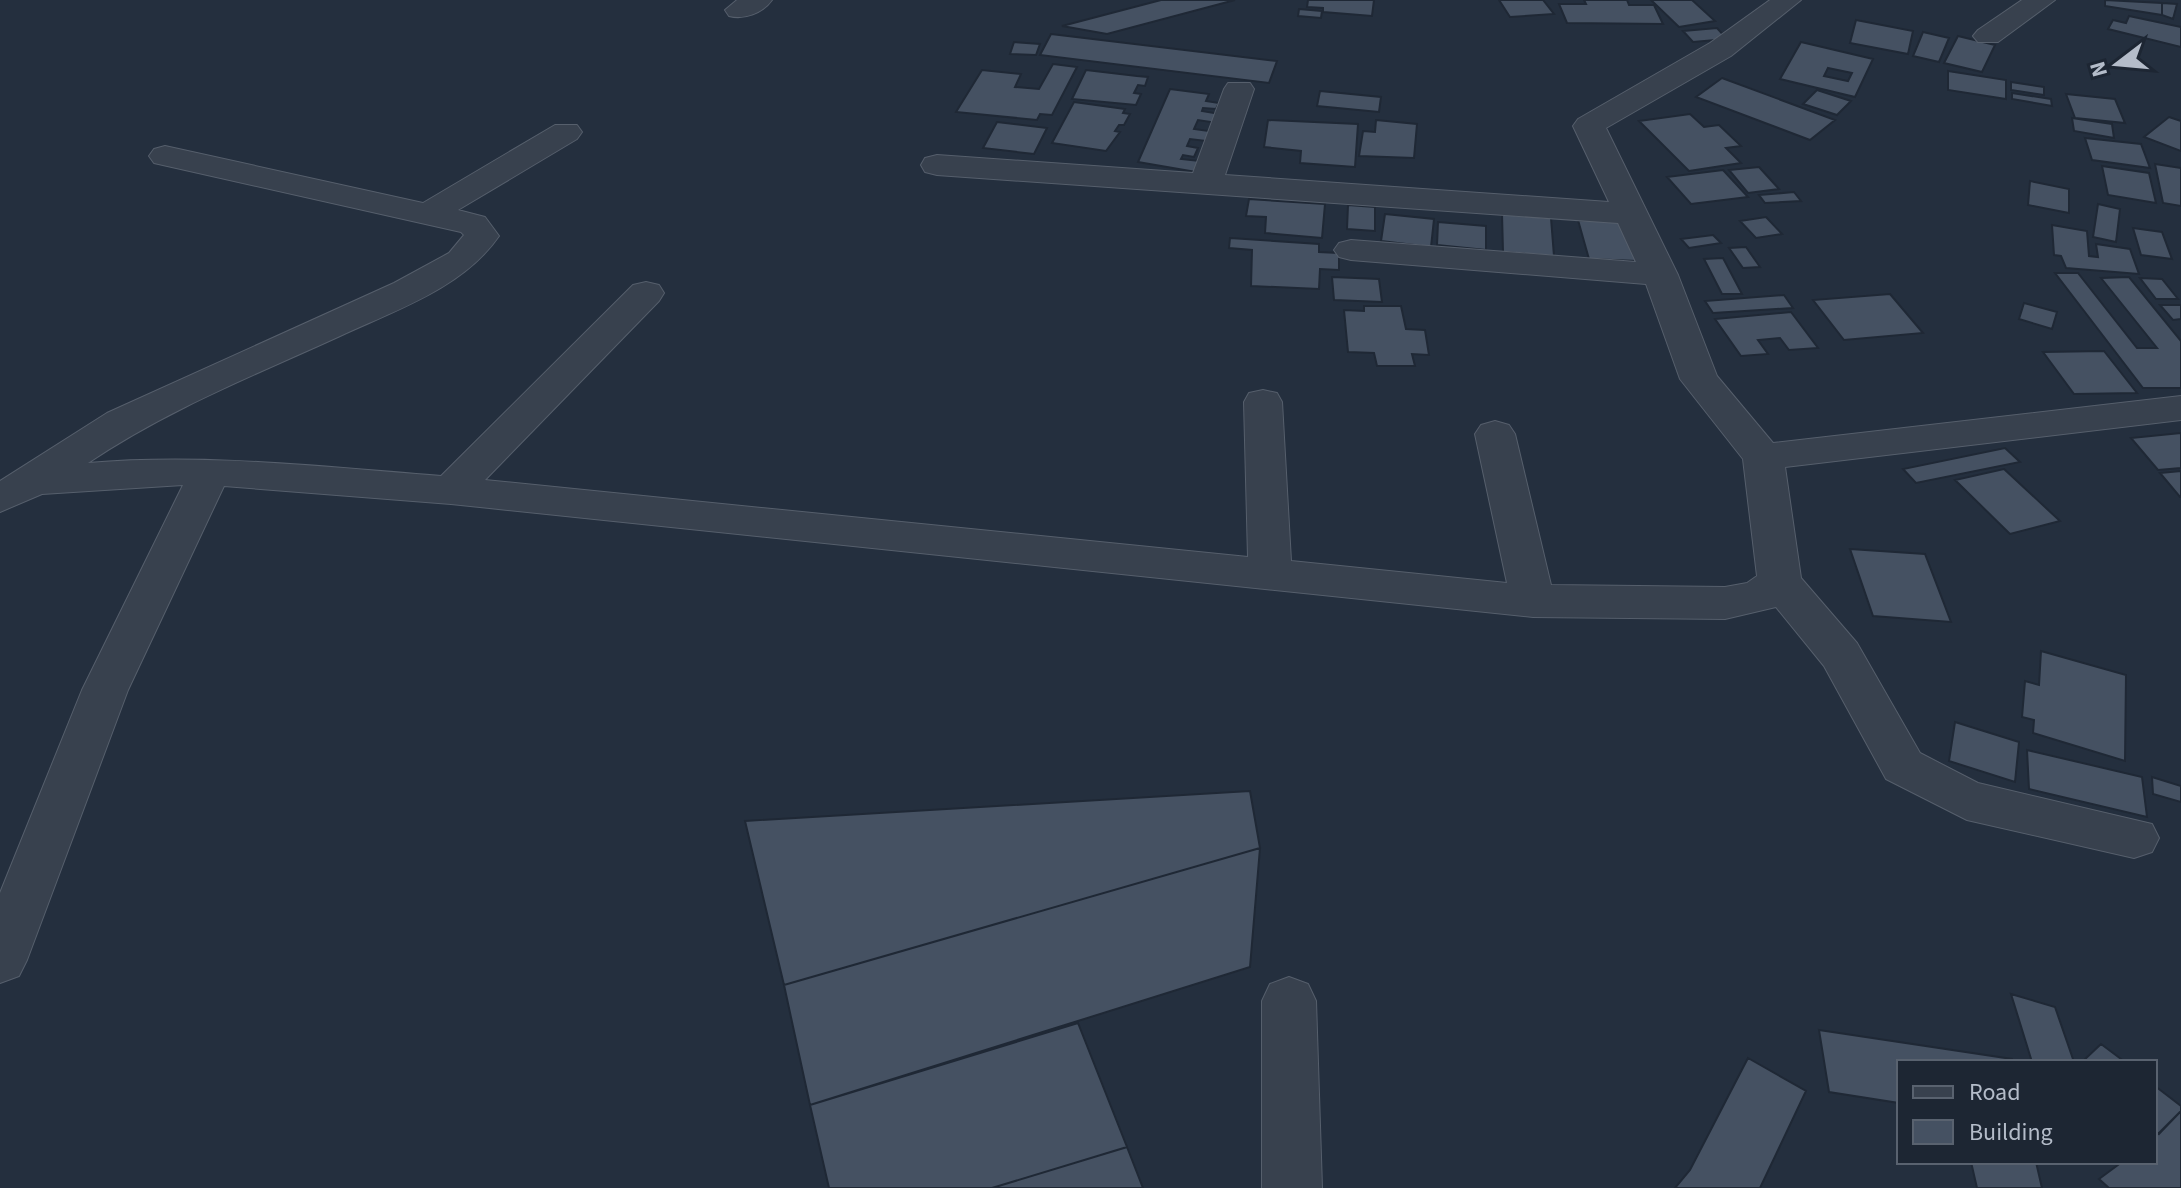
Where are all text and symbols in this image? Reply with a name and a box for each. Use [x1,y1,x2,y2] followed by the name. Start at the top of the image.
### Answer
[2077,24,2157,104] north arrow
[2081,58,2116,81] text: N
[1897,1060,2157,1164] legend
[1969,1075,2021,1110] text: Road
[1969,1115,2053,1150] text: Building

